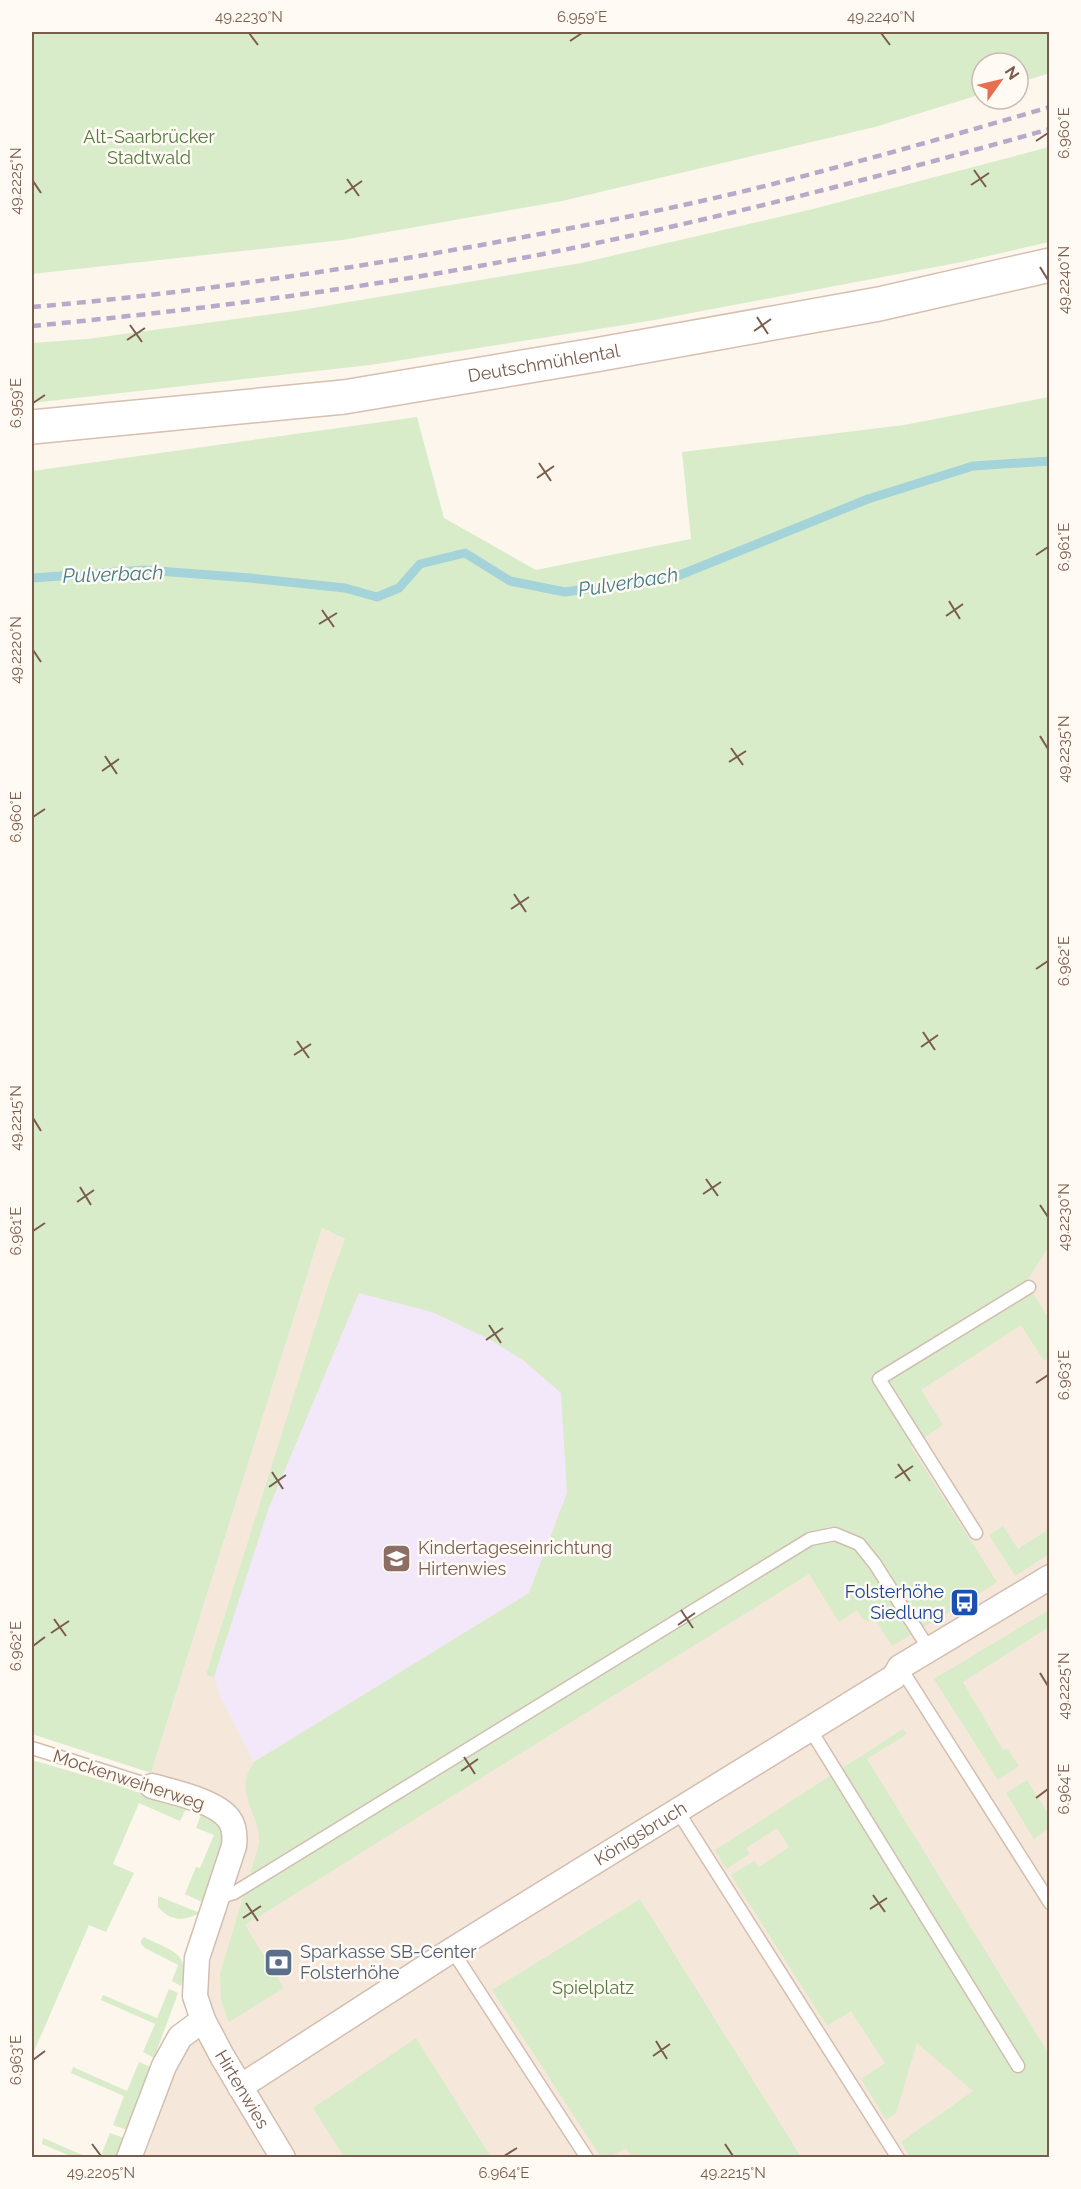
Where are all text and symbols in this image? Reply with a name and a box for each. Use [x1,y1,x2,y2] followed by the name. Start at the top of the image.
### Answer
[215,8,283,26] text: 49.2230°N
[557,8,607,26] text: 6.959°E
[847,8,915,26] text: 49.2240°N
[970,51,1030,111] north arrow
[1001,63,1023,83] text: N
[1055,107,1073,159] text: 6.960°E
[83,126,215,168] park label: Alt-Saarbrücker Stadtwald
[7,147,25,215] text: 49.2225°N
[1055,246,1073,314] text: 49.2240°N
[466,340,621,386] street label: Deutschmühlental
[7,378,25,428] text: 6.959°E
[1055,523,1073,571] text: 6.961°E
[62,560,164,588] water label: Pulverbach
[576,562,680,602] water label: Pulverbach
[7,616,25,684] text: 49.2220°N
[1055,715,1073,783] text: 49.2235°N
[7,791,25,843] text: 6.960°E
[1055,936,1073,986] text: 6.962°E
[7,1085,25,1151] text: 49.2215°N
[1055,1183,1073,1251] text: 49.2230°N
[7,1207,25,1255] text: 6.961°E
[1055,1350,1073,1400] text: 6.963°E
[418,1537,612,1579] place label: Kindertageseinrichtung Hirtenwies
[381,1542,413,1574] school or university icon: Kindertageseinrichtung Hirtenwies
[845,1581,944,1623] place label: Folsterhöhe Siedlung
[949,1586,981,1618] bus stop icon: Folsterhöhe Siedlung
[7,1621,25,1671] text: 6.962°E
[1055,1652,1073,1720] text: 49.2225°N
[51,1745,208,1814] street label: Mockenweiherweg
[1055,1764,1073,1814] text: 6.964°E
[590,1797,690,1870] street label: Königsbruch
[300,1941,477,1983] place label: Sparkasse SB-Center Folsterhöhe
[263,1946,295,1978] bank icon: Sparkasse SB-Center Folsterhöhe
[552,1977,634,1998] park label: Spielplatz
[7,2035,25,2085] text: 6.963°E
[211,2046,274,2133] street label: Hirtenwies
[67,2164,135,2182] text: 49.2205°N
[479,2164,529,2182] text: 6.964°E
[700,2164,766,2182] text: 49.2215°N

